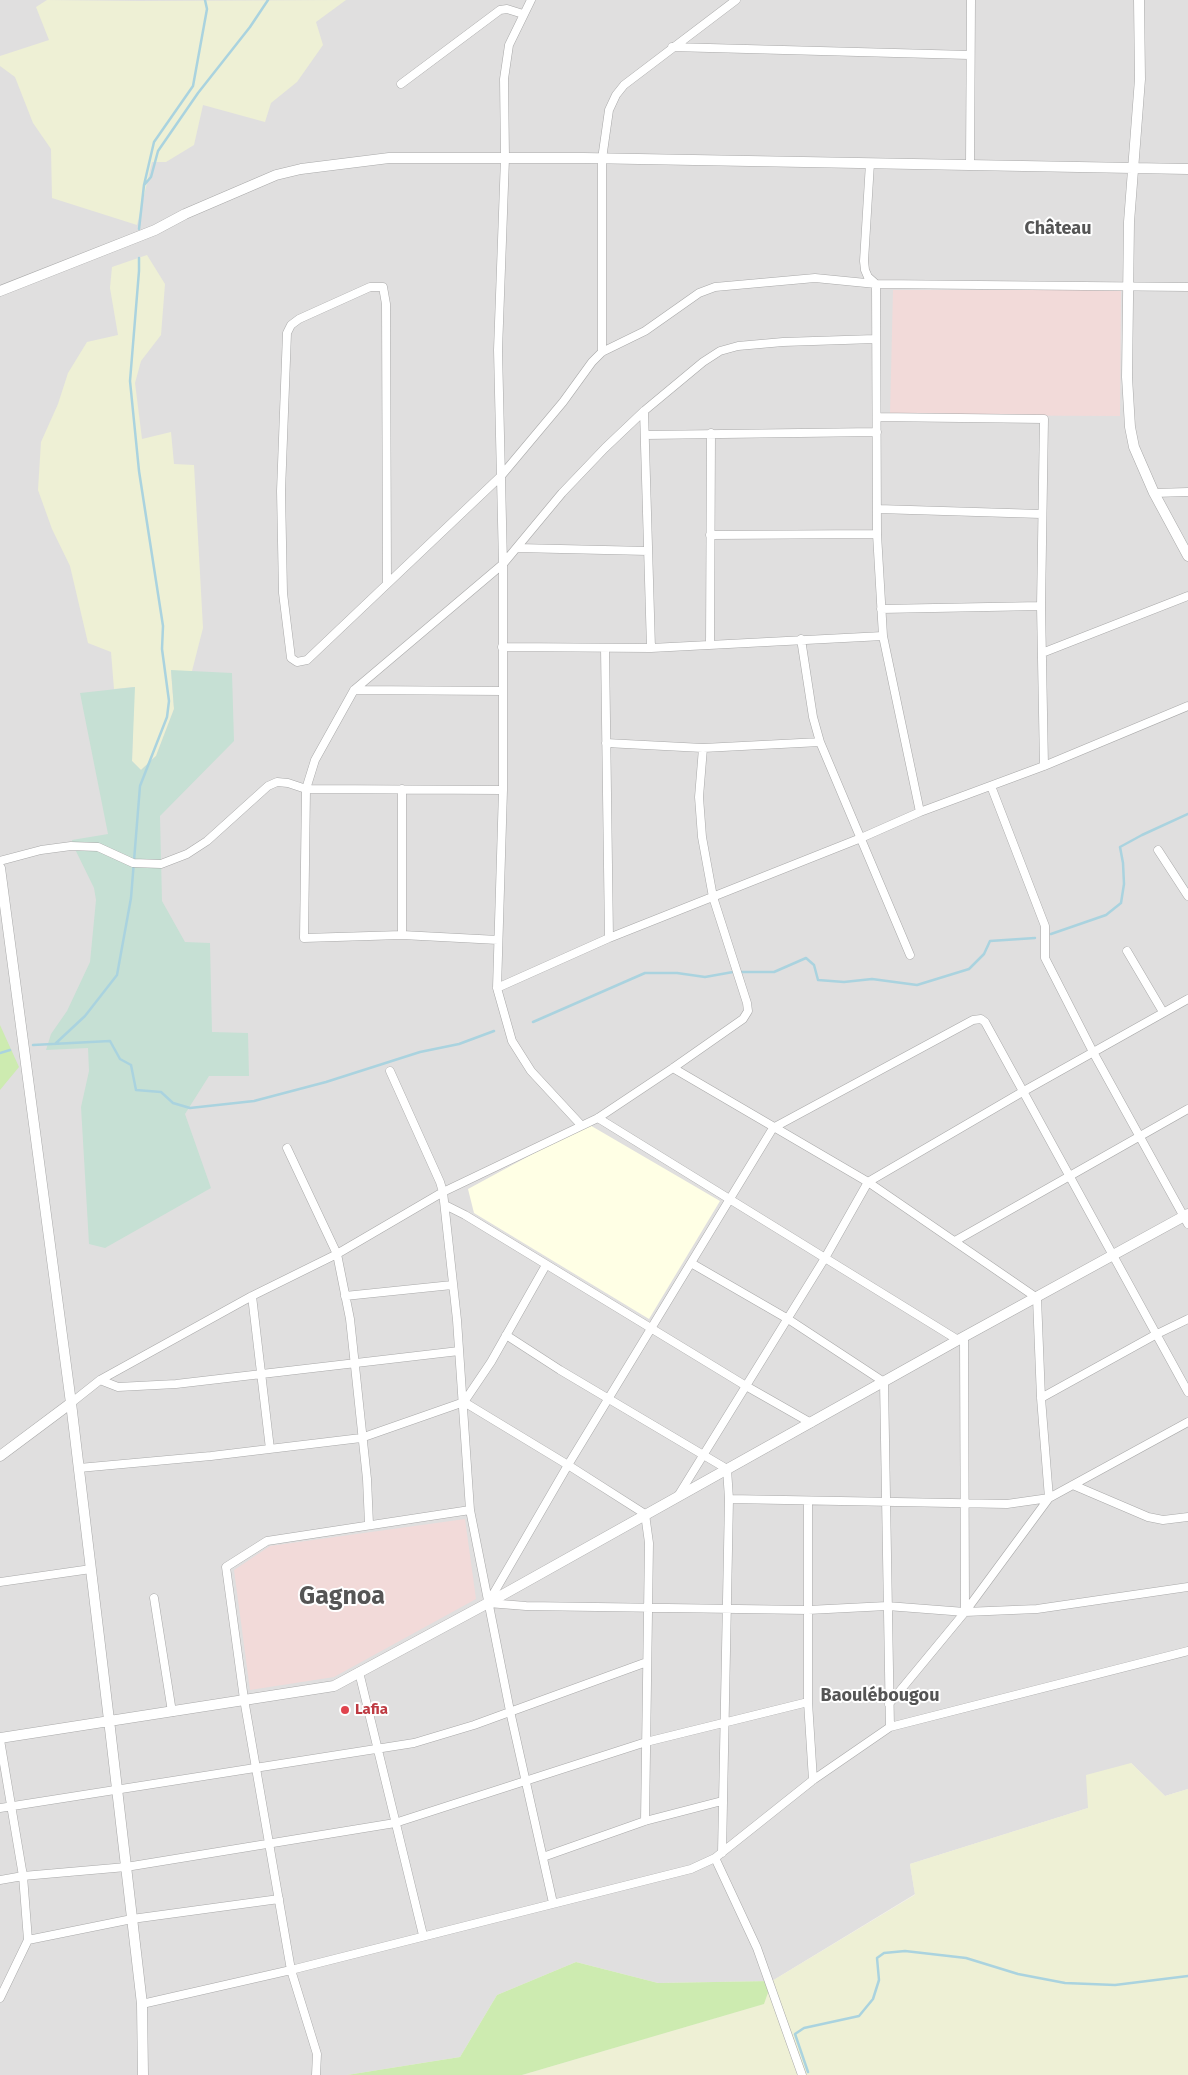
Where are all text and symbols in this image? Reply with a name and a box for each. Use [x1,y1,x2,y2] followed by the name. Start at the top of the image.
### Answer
[1025,218,1091,240] district label: Château
[299,1582,385,1612] district label: Gagnoa
[821,1685,939,1707] district label: Baoulébougou
[355,1701,388,1719] place label: Lafia
[339,1704,351,1716] marker: Lafia

